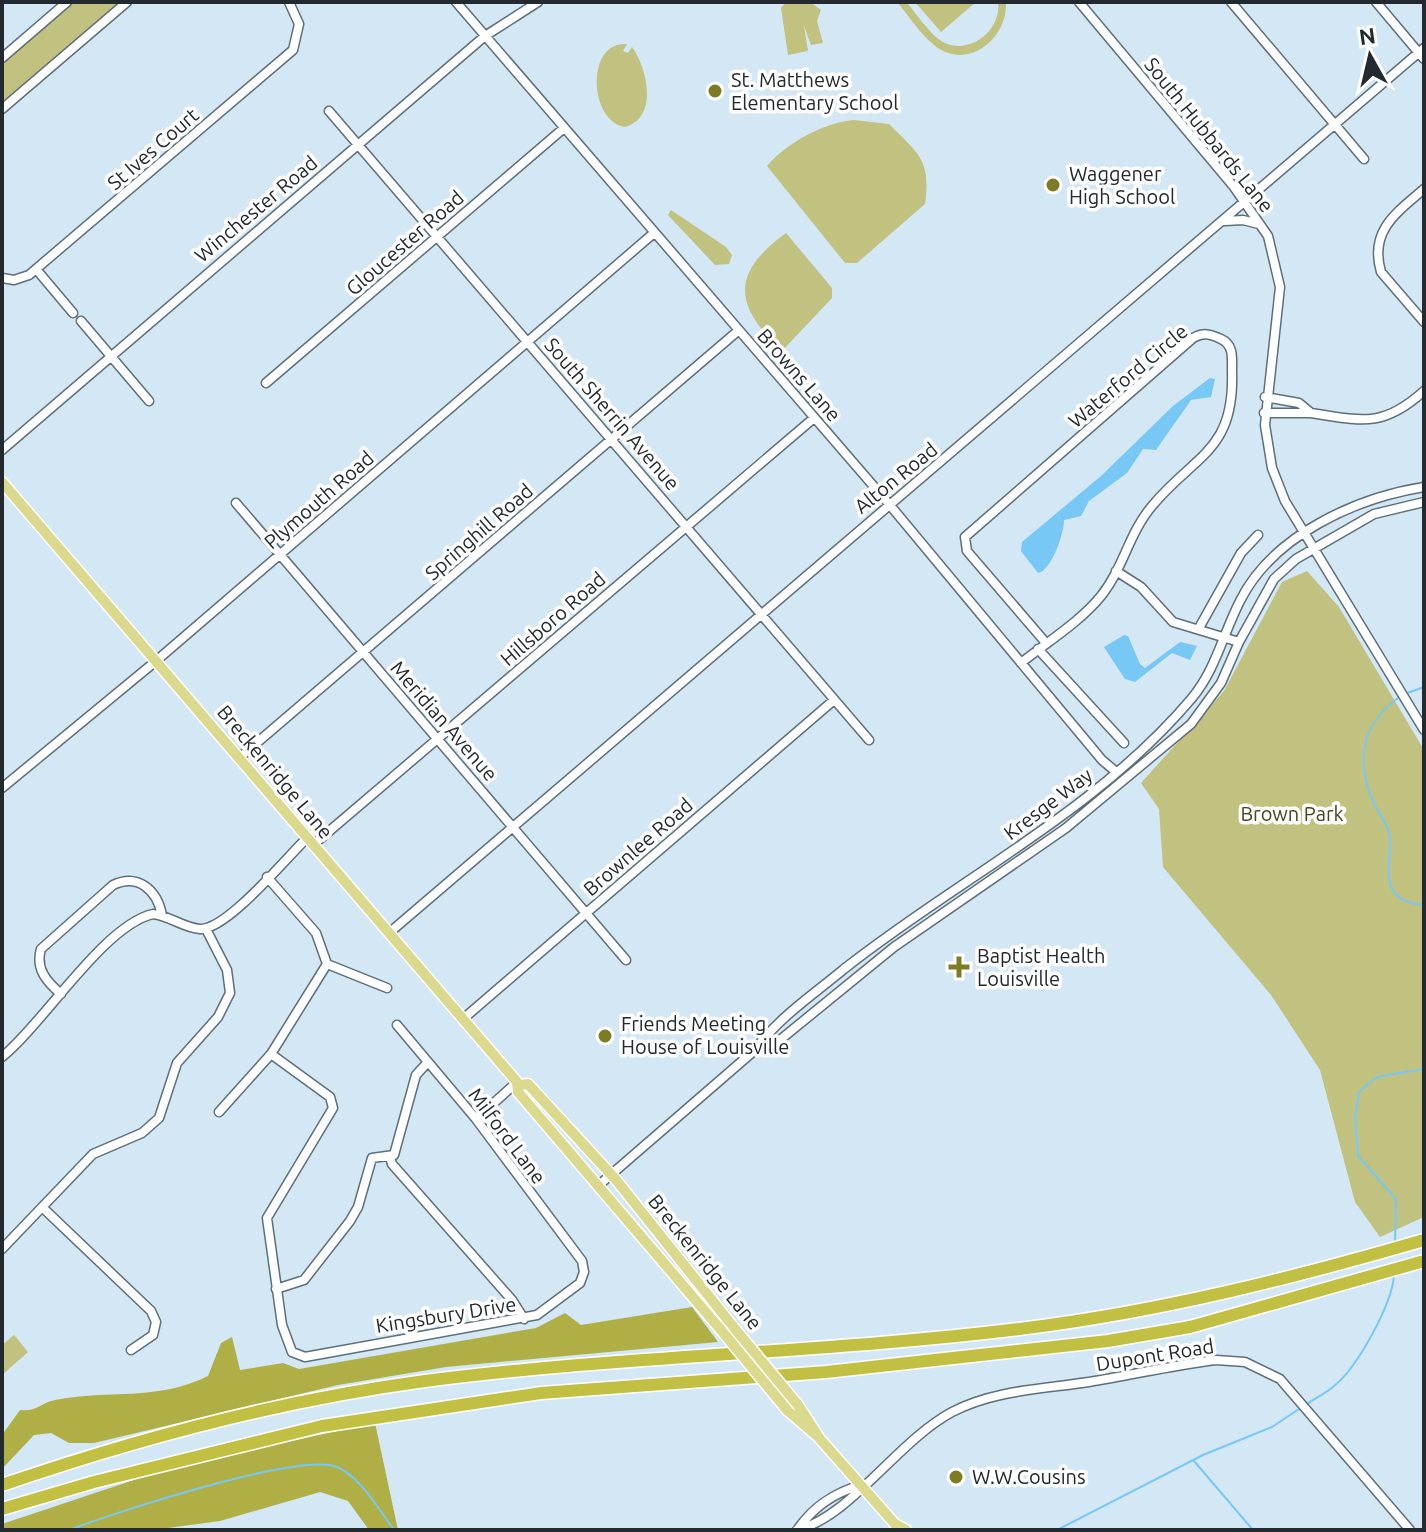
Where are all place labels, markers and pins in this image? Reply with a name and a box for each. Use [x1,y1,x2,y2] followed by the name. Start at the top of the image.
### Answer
[731,68,898,114] place label: St. Matthews Elementary School
[706,82,724,100] marker: St. Matthews Elementary School
[1069,162,1175,208] place label: Waggener High School
[1044,176,1062,194] marker: Waggener High School
[977,944,1105,990] place label: Baptist Health Louisville
[948,956,970,978] marker: Baptist Health Louisville
[621,1012,789,1058] place label: Friends Meeting House of Louisville
[596,1027,614,1045] marker: Friends Meeting House of Louisville
[972,1465,1086,1488] place label: W.W.Cousins
[947,1468,965,1486] marker: W.W.Cousins

